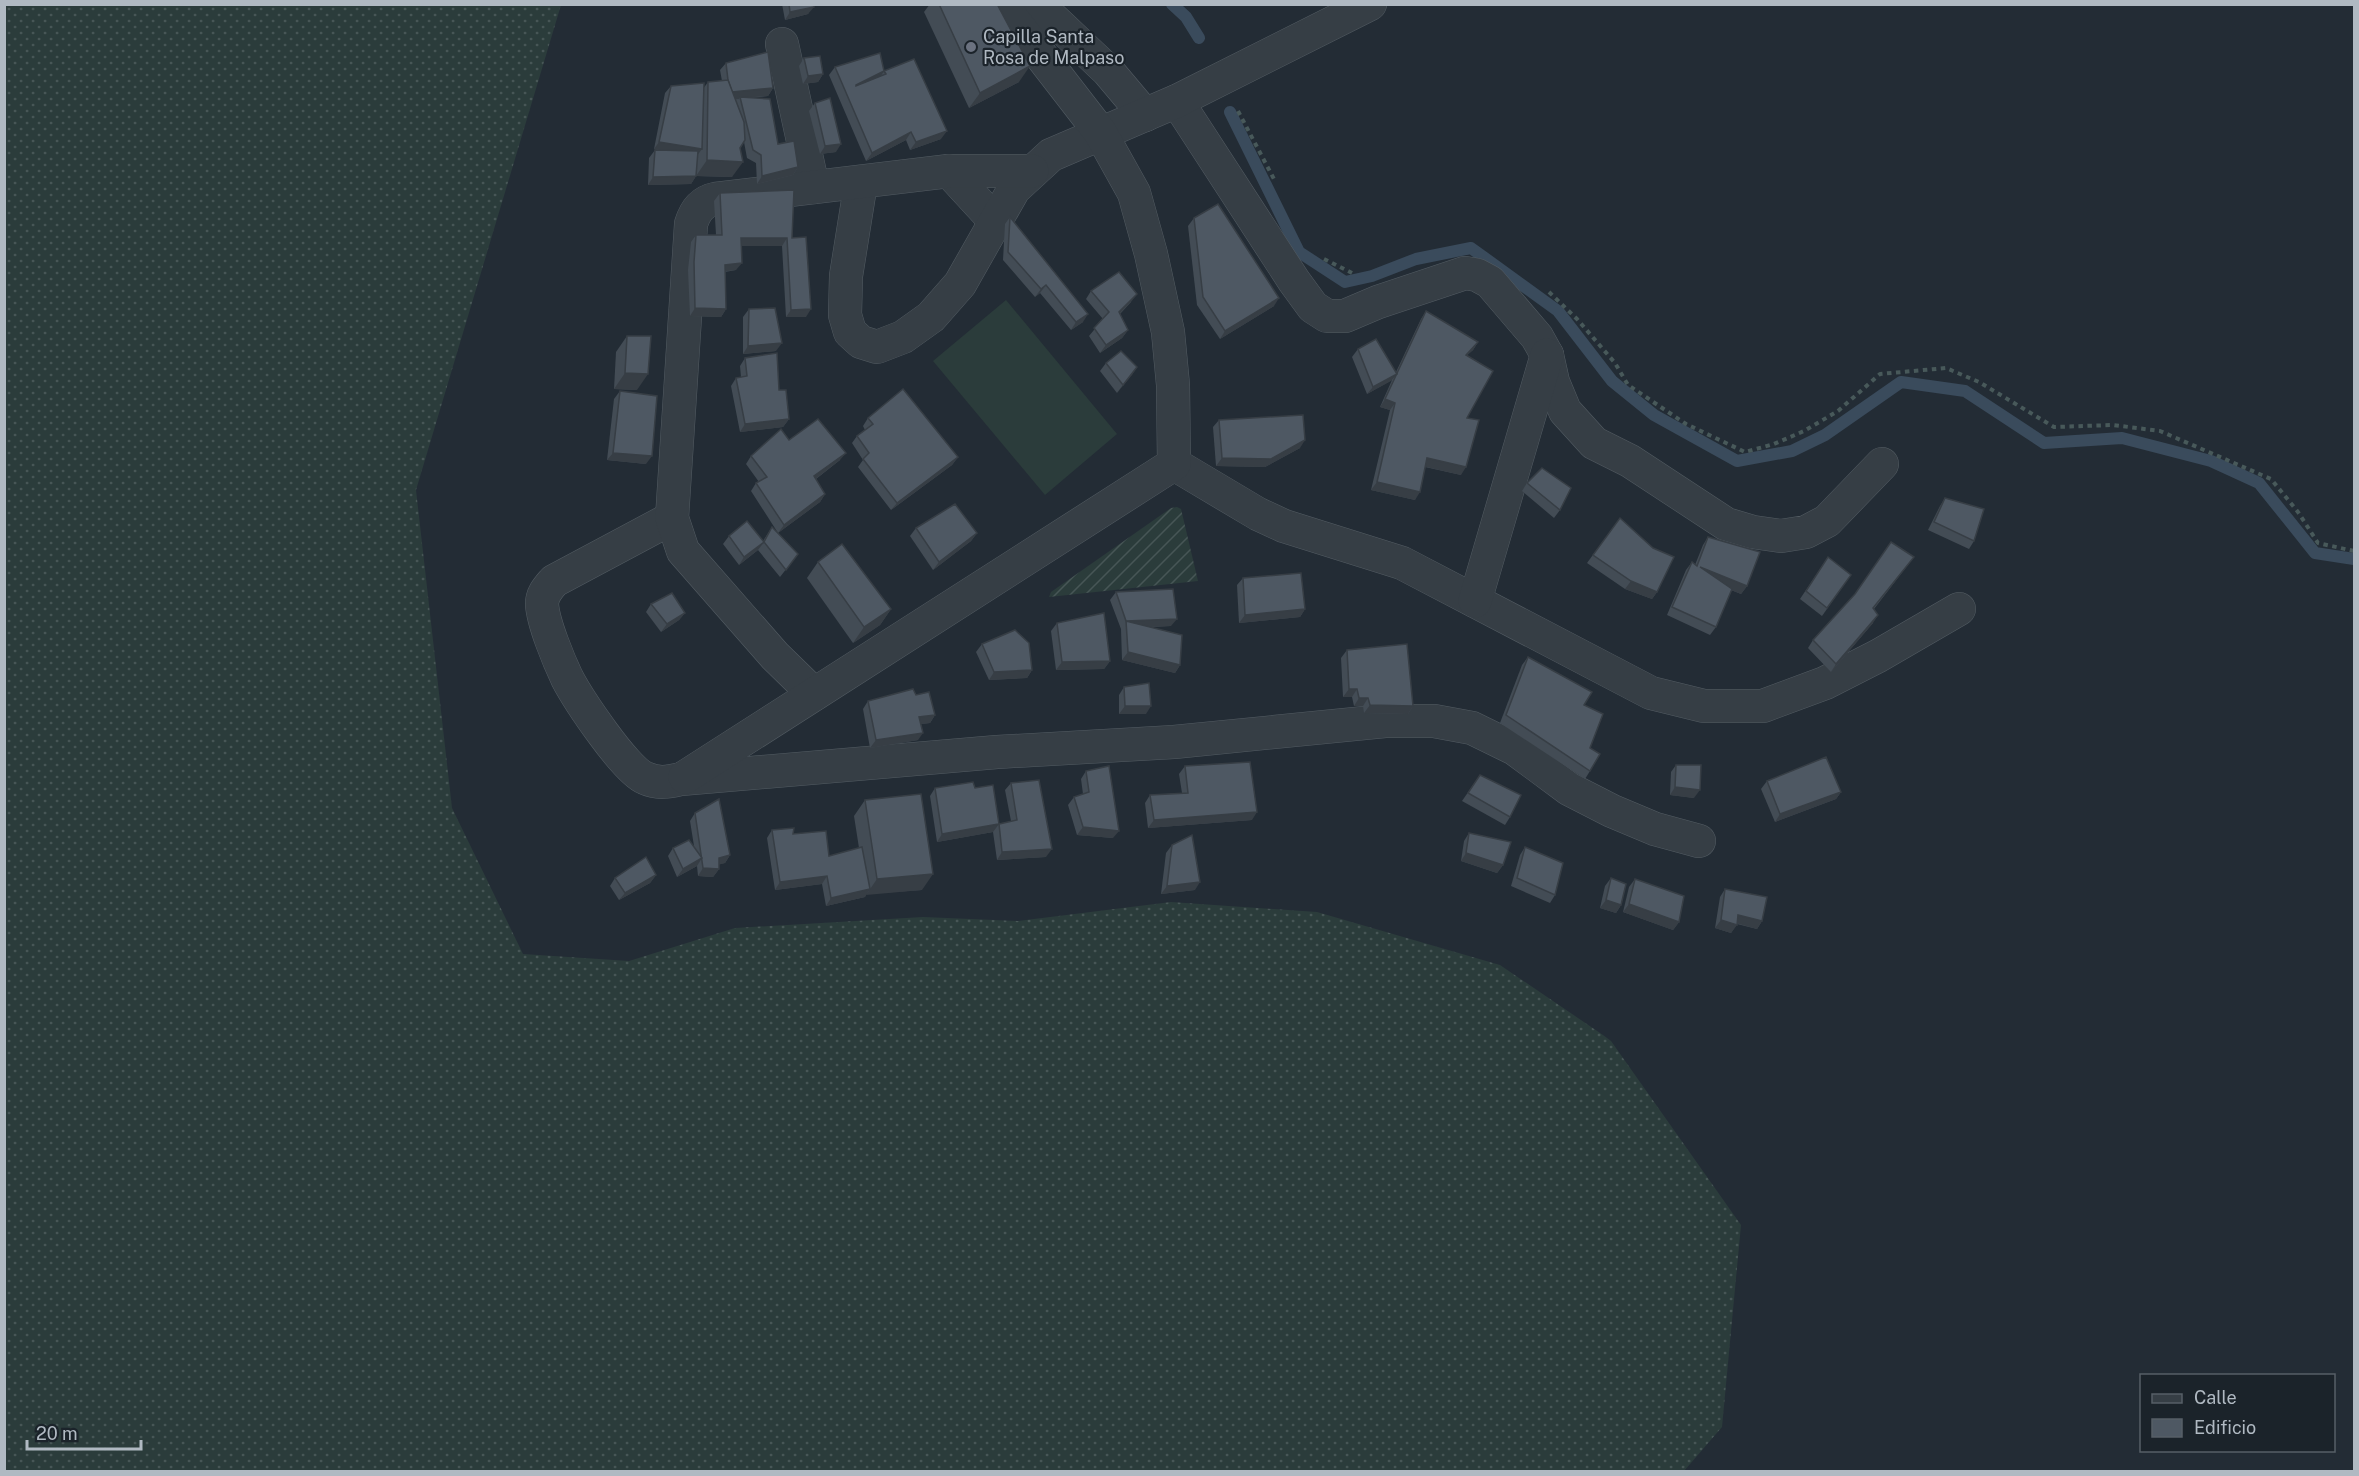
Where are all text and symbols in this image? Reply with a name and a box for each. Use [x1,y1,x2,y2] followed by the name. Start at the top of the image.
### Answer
[983,26,1124,68] place label: Capilla Santa Rosa de Malpaso
[964,40,978,54] marker: Capilla Santa Rosa de Malpaso
[2140,1374,2335,1452] legend
[2194,1387,2237,1408] text: Calle
[27,1413,141,1451] scale bar
[2194,1417,2256,1438] text: Edificio
[36,1423,78,1444] text: 20 m

